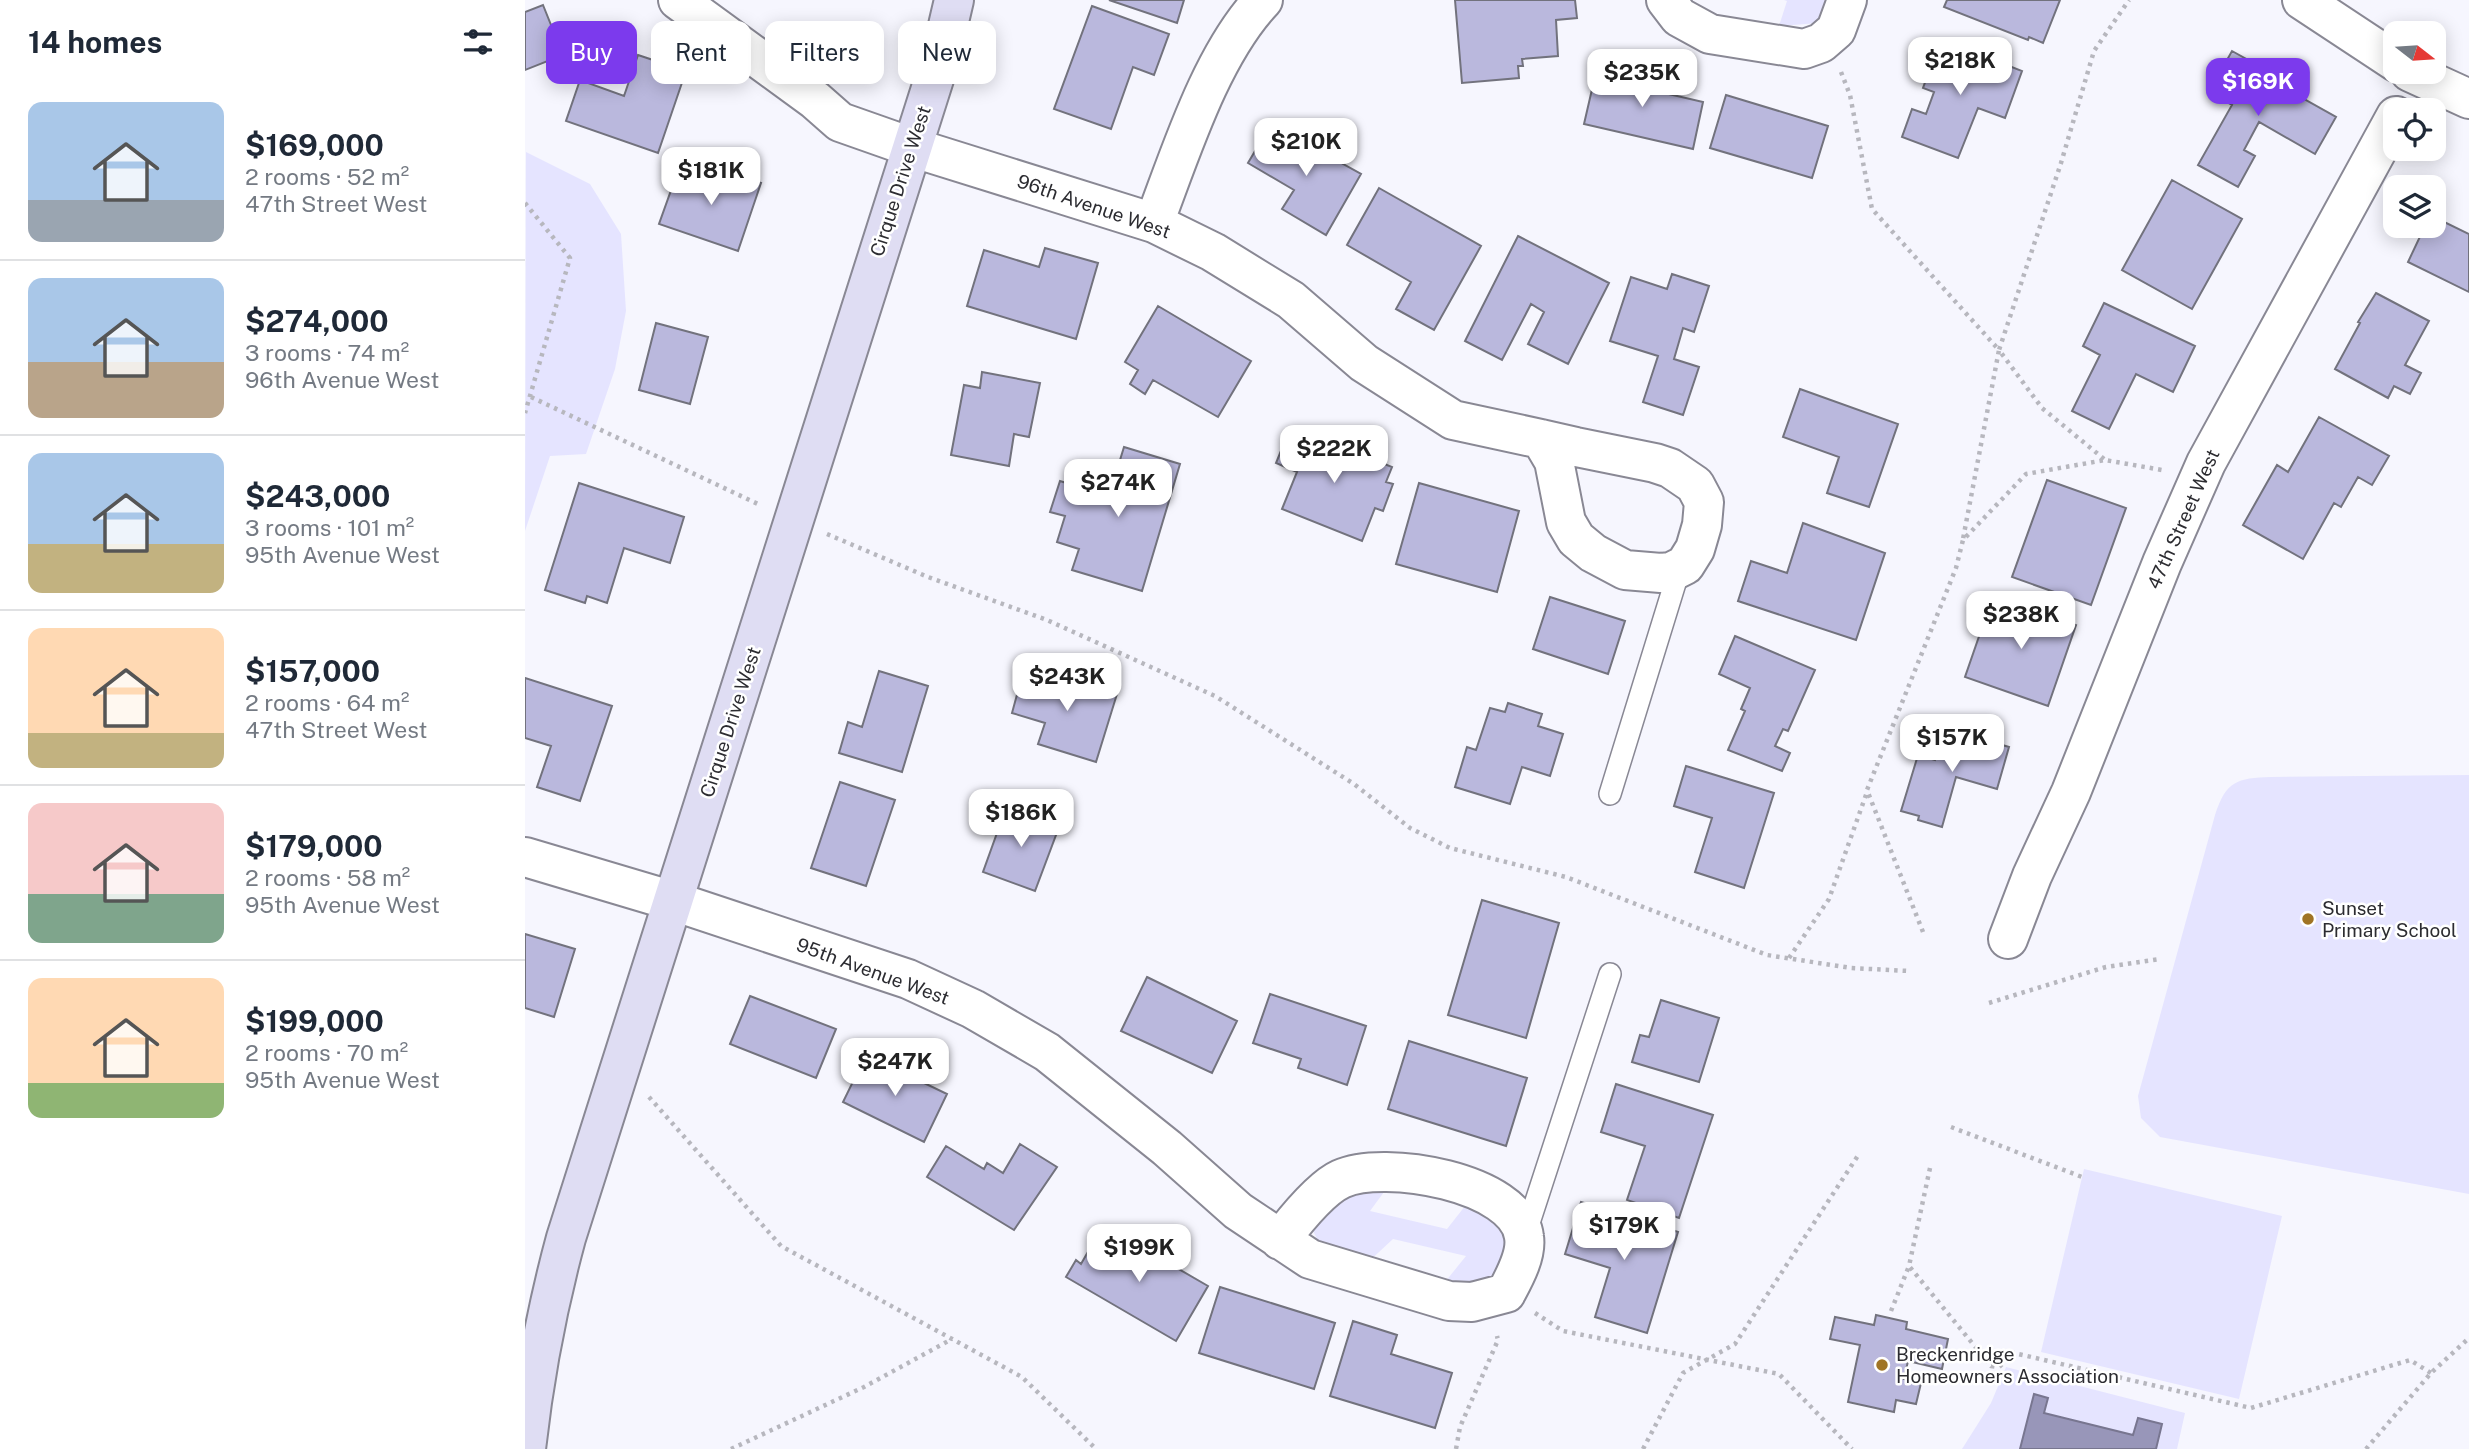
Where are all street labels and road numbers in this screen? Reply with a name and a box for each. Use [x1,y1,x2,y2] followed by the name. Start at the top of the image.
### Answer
[865,103,935,259] street label: Cirque Drive West
[1014,169,1174,243] street label: 96th Avenue West
[2142,446,2224,592] street label: 47th Street West
[695,644,765,800] street label: Cirque Drive West
[794,933,952,1009] street label: 95th Avenue West

